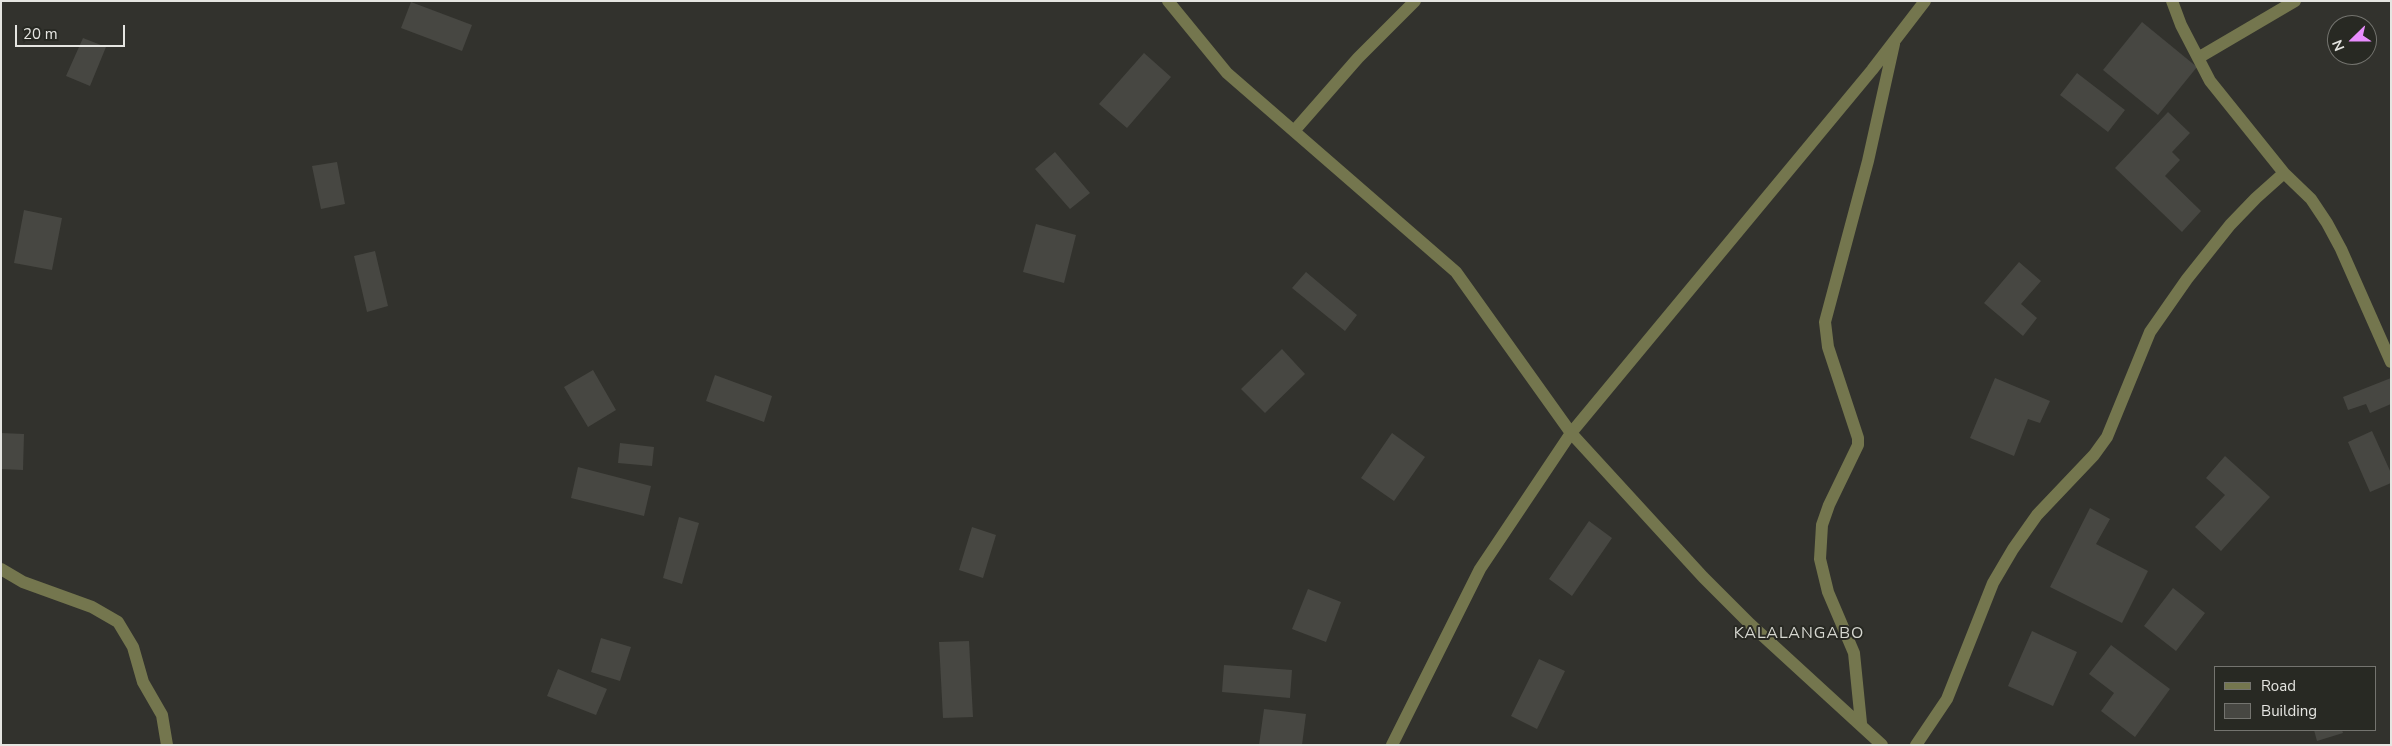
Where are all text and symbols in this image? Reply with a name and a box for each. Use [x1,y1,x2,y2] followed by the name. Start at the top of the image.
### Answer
[18,15,128,47] scale bar
[2327,15,2377,65] north arrow
[23,24,58,44] text: 20 m
[2328,37,2349,54] text: N
[1732,624,1866,644] district label: KALALANGABO
[2214,666,2377,731] legend
[2261,676,2296,696] text: Road
[2261,701,2317,721] text: Building

